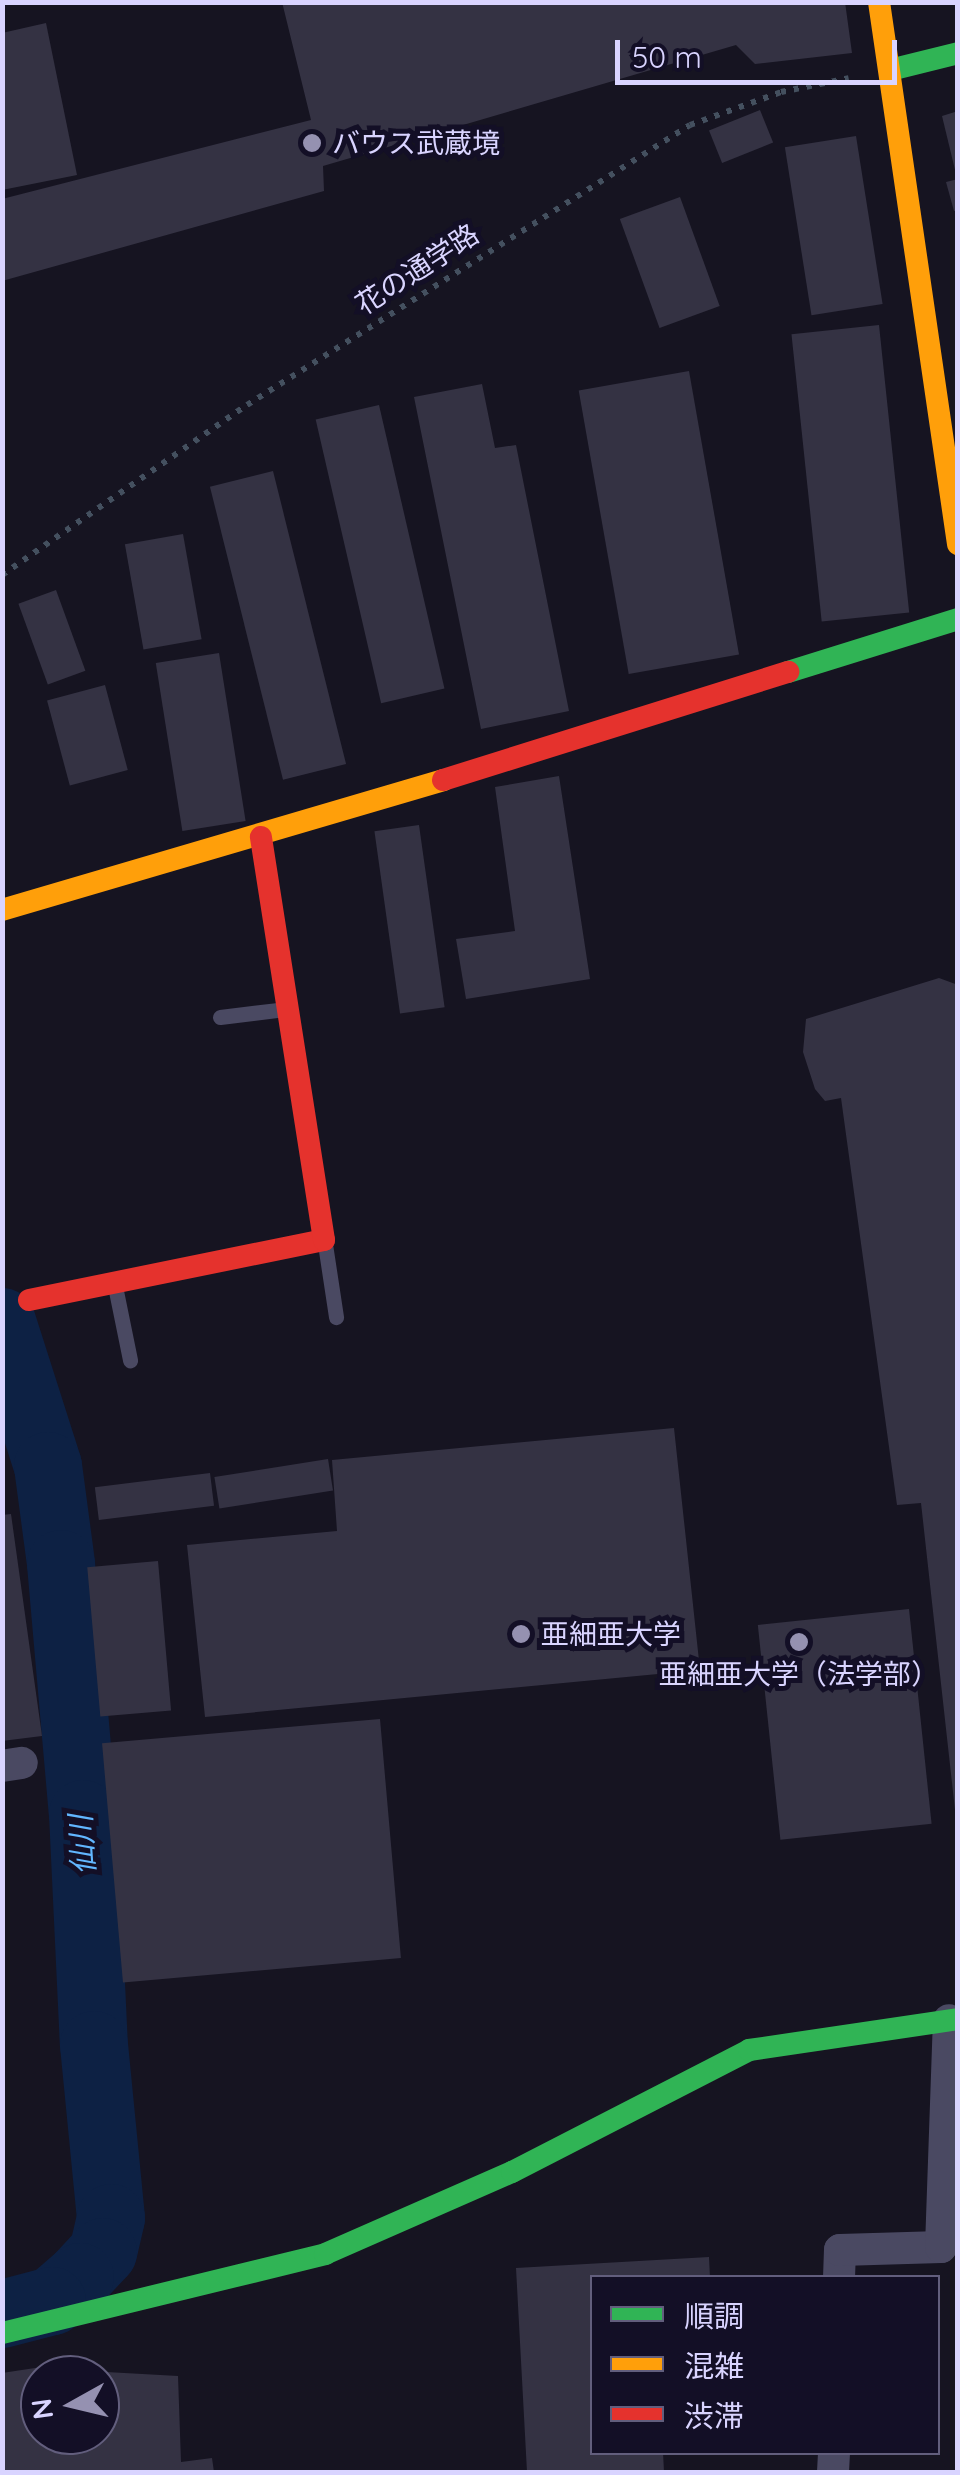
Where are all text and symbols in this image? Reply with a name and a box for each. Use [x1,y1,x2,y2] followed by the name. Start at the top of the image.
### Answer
[620,20,902,82] scale bar
[632,38,702,76] text: 50 m
[332,126,500,160] place label: バウス武蔵境
[301,132,323,154] marker: バウス武蔵境
[349,217,485,321] street label: 花の通学路
[541,1617,681,1651] place label: 亜細亜大学
[510,1623,532,1645] marker: 亜細亜大学
[788,1631,810,1653] marker: 亜細亜大学（法学部）
[659,1657,939,1691] place label: 亜細亜大学（法学部）
[62,1814,102,1876] water label: 仙川
[590,2275,940,2455] legend
[684,2297,744,2335] text: 順調
[684,2347,744,2385] text: 混雑
[20,2355,120,2455] north arrow
[23,2396,61,2422] text: N
[684,2397,744,2435] text: 渋滞

